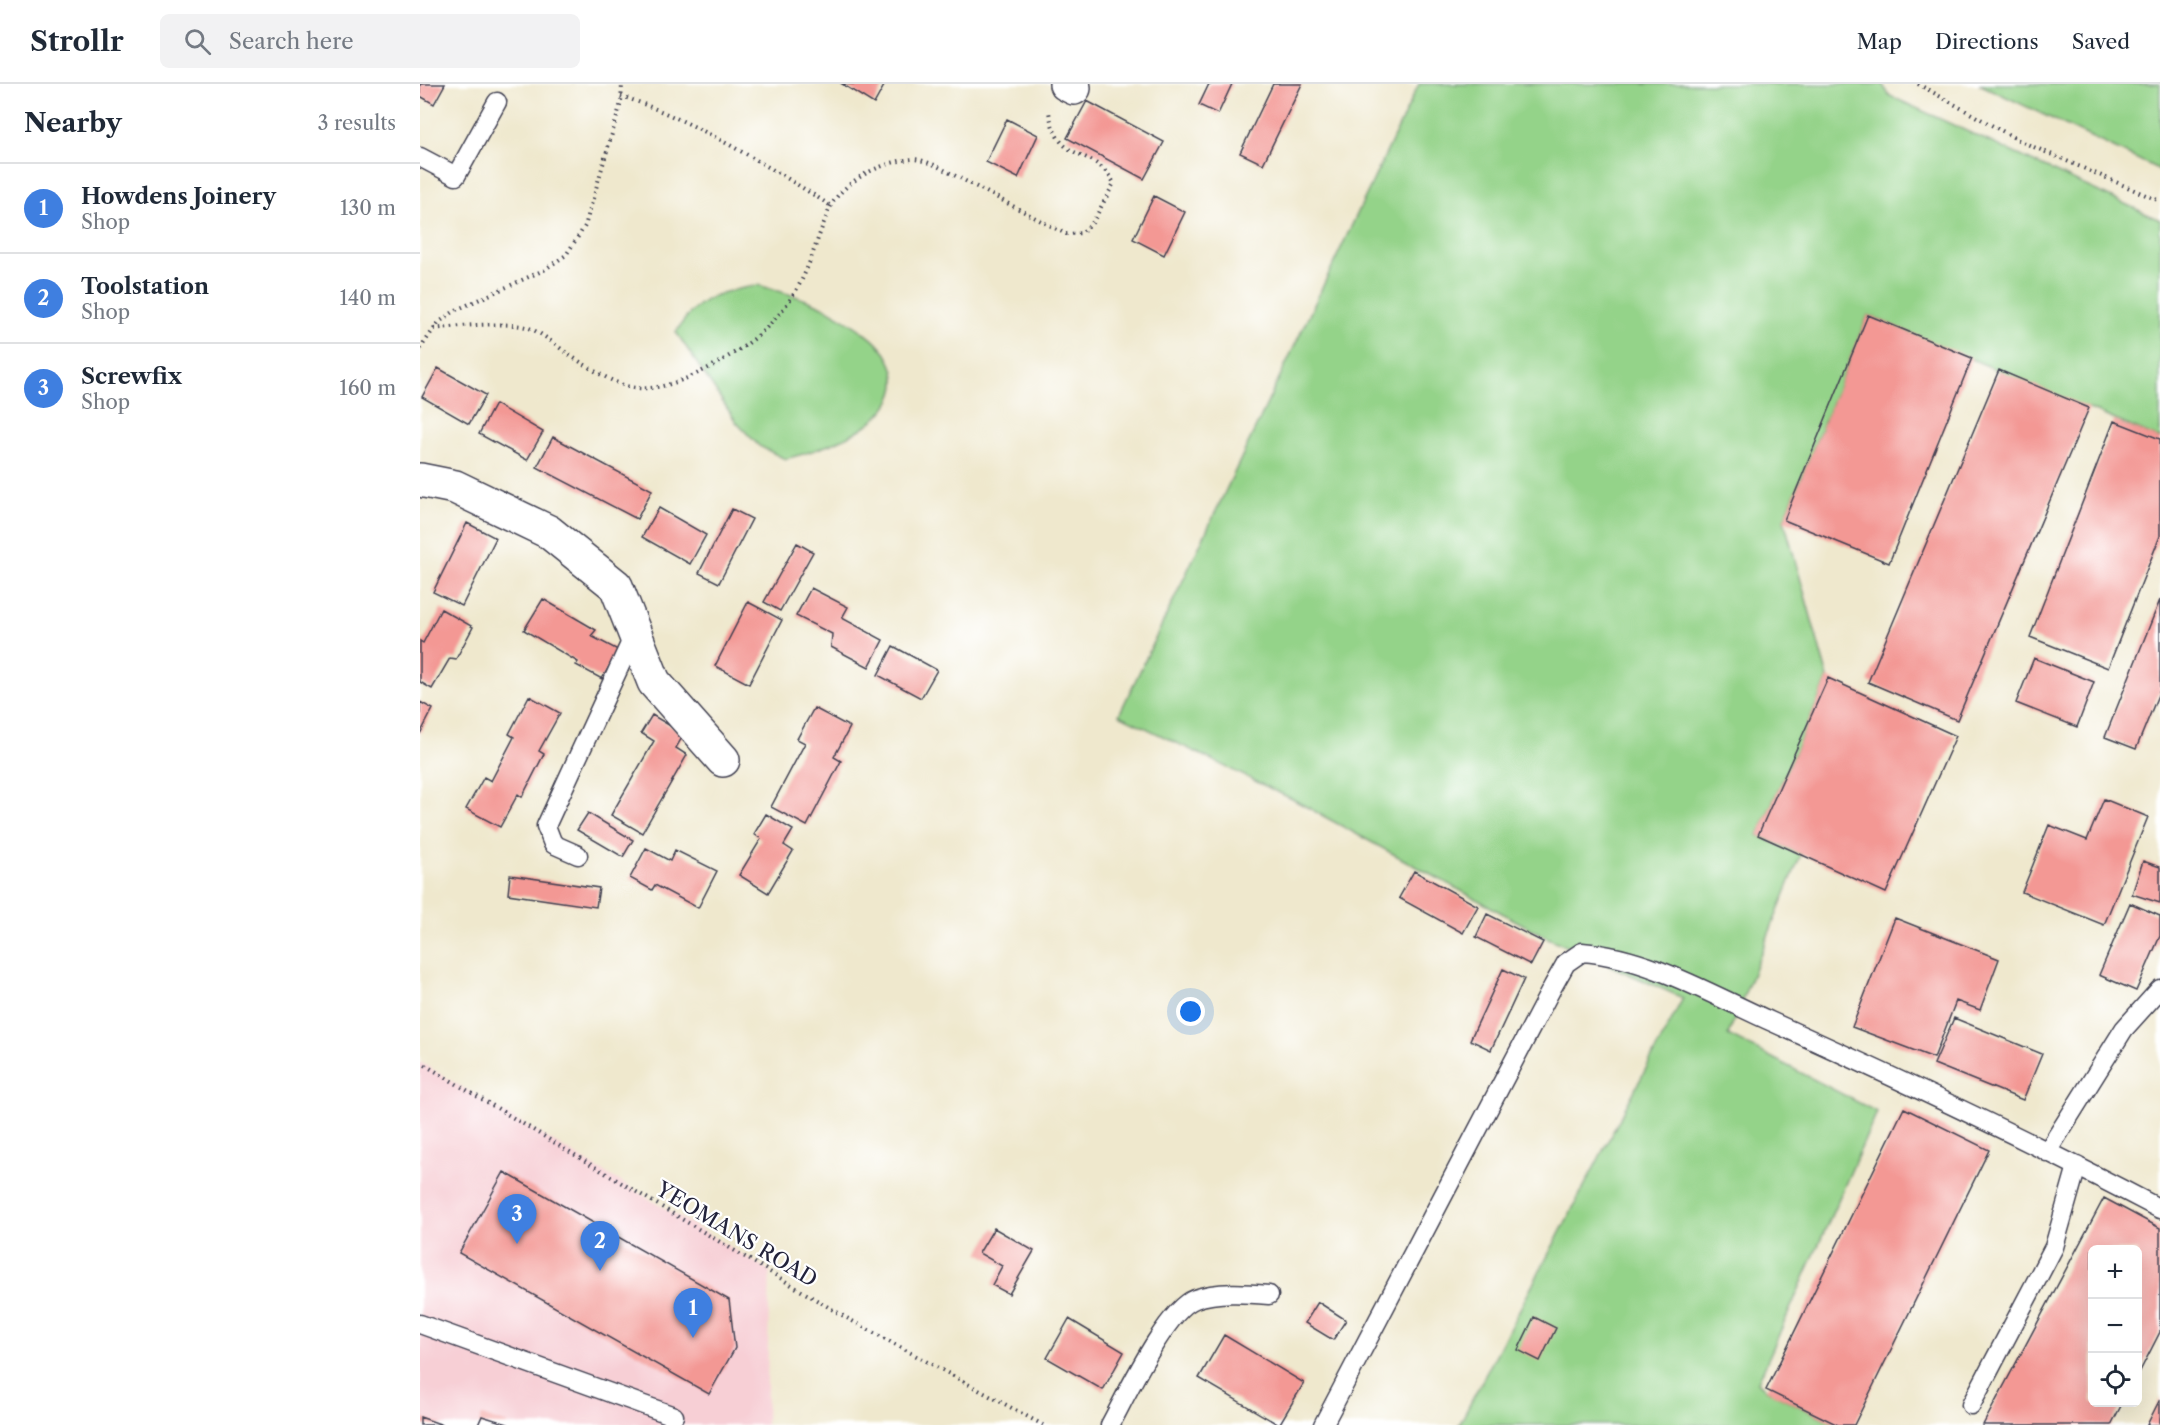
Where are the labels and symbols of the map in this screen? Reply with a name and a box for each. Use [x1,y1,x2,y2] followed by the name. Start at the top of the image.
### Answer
[1176,997,1205,1026] your location
[651,1176,822,1292] street label: YEOMANS ROAD
[498,1194,536,1244] pin: 3
[580,1222,620,1271] pin: 2
[674,1288,712,1338] pin: 1

